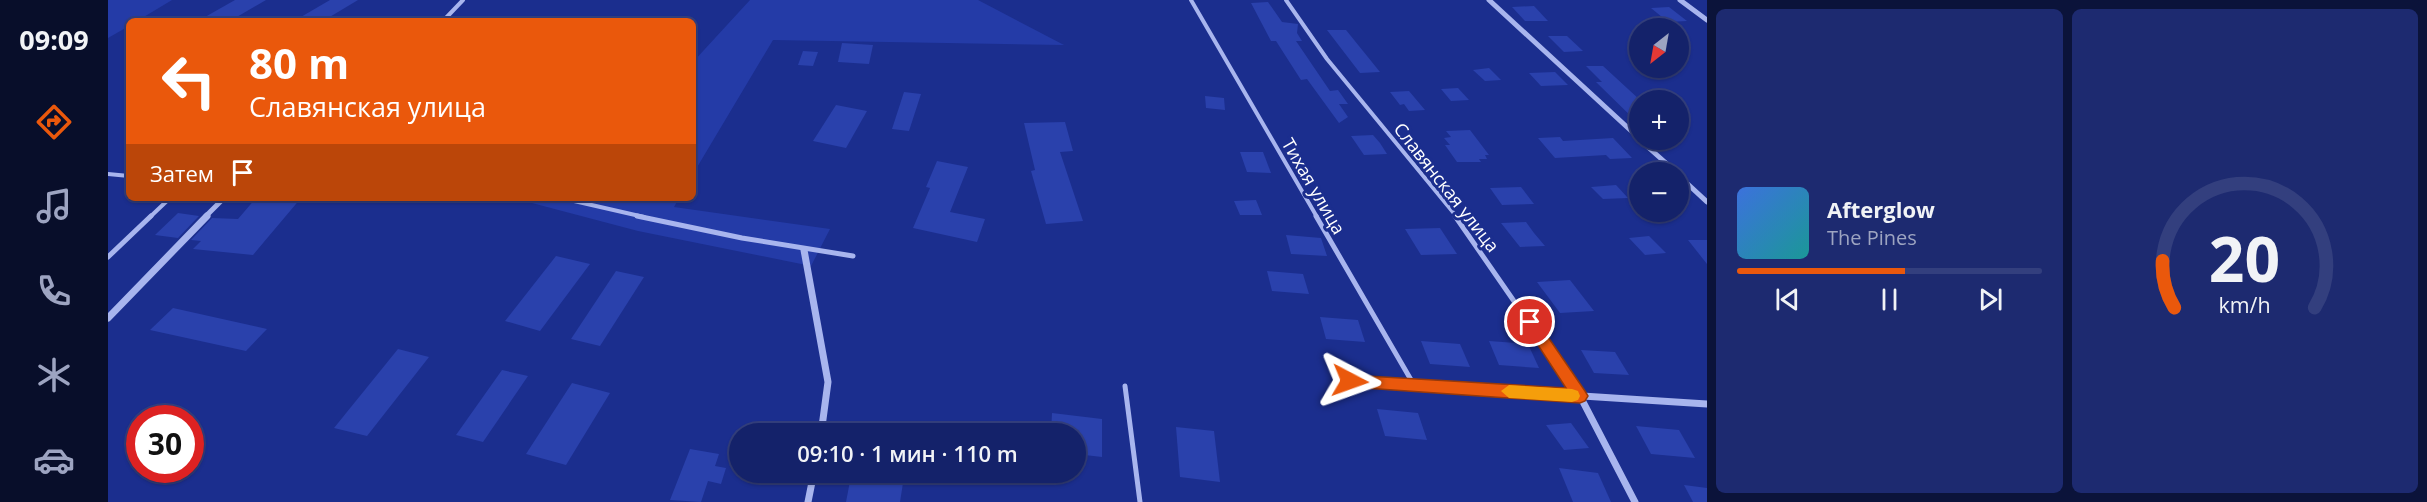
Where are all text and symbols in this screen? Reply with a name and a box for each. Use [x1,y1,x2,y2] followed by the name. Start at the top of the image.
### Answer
[1629,18,1689,78] north arrow
[1629,18,1689,222] map controls
[19,21,89,58] text: 09:09
[249,34,349,91] text: 80 m
[150,42,228,120] icon: left
[249,88,486,125] text: Славянская улица
[1629,90,1689,150] button: +
[33,101,75,143] icon: directions
[1389,117,1505,257] street label: Славянская улица
[1277,133,1351,239] street label: Тихая улица
[226,156,259,189] icon: arrive
[150,158,214,188] text: Затем
[1629,162,1689,222] button: −
[33,185,75,227] icon: music
[1827,194,1935,224] text: Afterglow
[2209,215,2280,300] text: 20
[1827,224,1917,251] text: The Pines
[33,270,75,312] icon: phone
[1771,283,1804,316] icon: previous
[1873,283,1906,316] icon: pause
[1974,283,2007,316] icon: next
[2219,290,2271,319] text: km/h
[1504,296,1555,347] pin
[1513,305,1546,338] icon: arrive
[1318,349,1382,413] position arrow
[33,354,75,396] icon: climate
[126,405,204,483] speed limit sign: 30
[797,438,1018,468] text: 09:10 · 1 мин · 110 m
[33,439,75,481] icon: car

